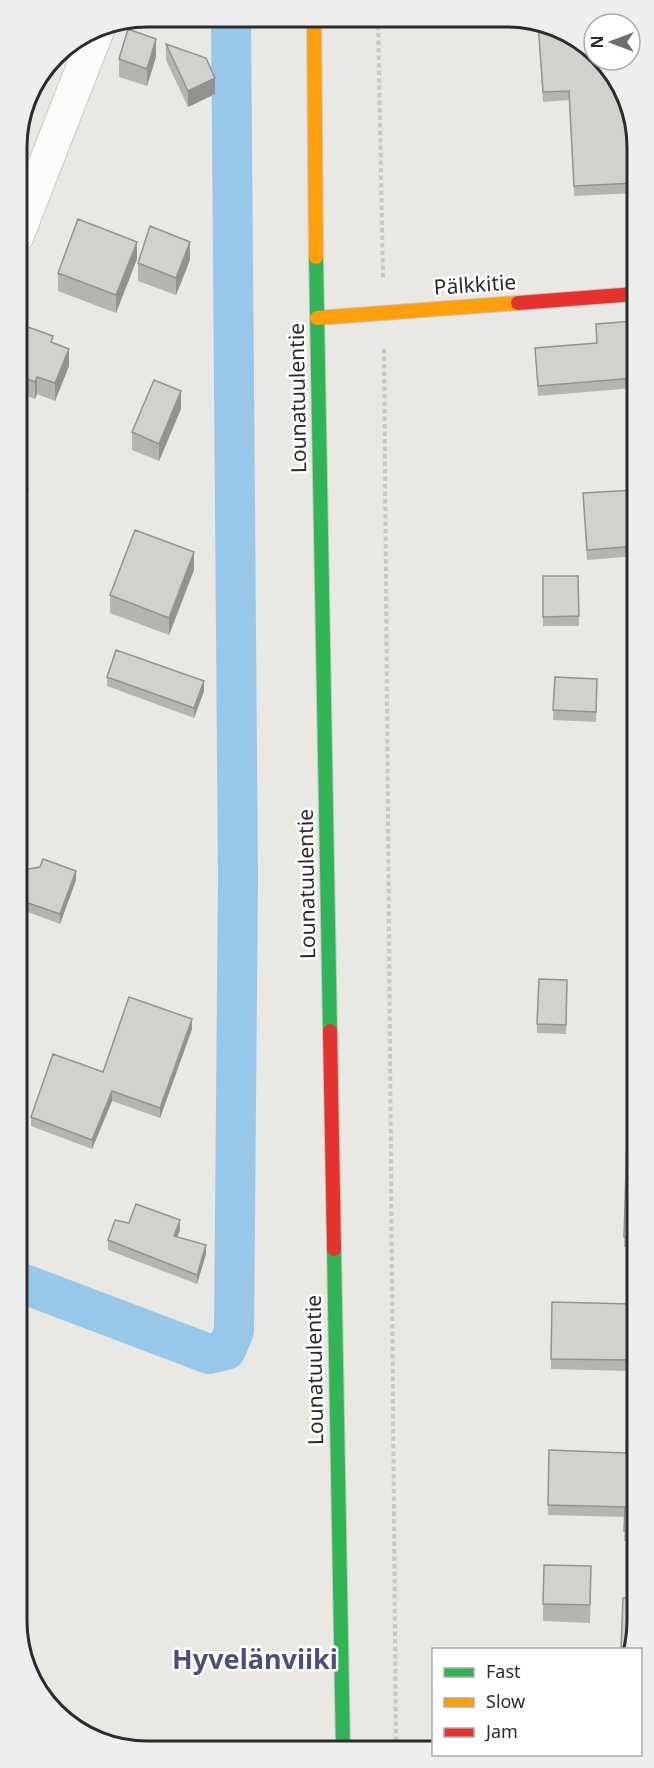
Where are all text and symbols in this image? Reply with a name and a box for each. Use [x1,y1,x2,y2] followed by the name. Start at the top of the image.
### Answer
[582,12,642,72] north arrow
[586,35,608,49] text: N
[433,267,517,301] street label: Pälkkitie
[282,323,312,473] street label: Lounatuulentie
[291,809,321,959] street label: Lounatuulentie
[299,1295,329,1445] street label: Lounatuulentie
[172,1640,338,1677] district label: Hyvelänviiki
[432,1648,642,1756] legend
[486,1659,521,1683] text: Fast
[486,1689,525,1713] text: Slow
[484,1719,518,1743] text: Jam

